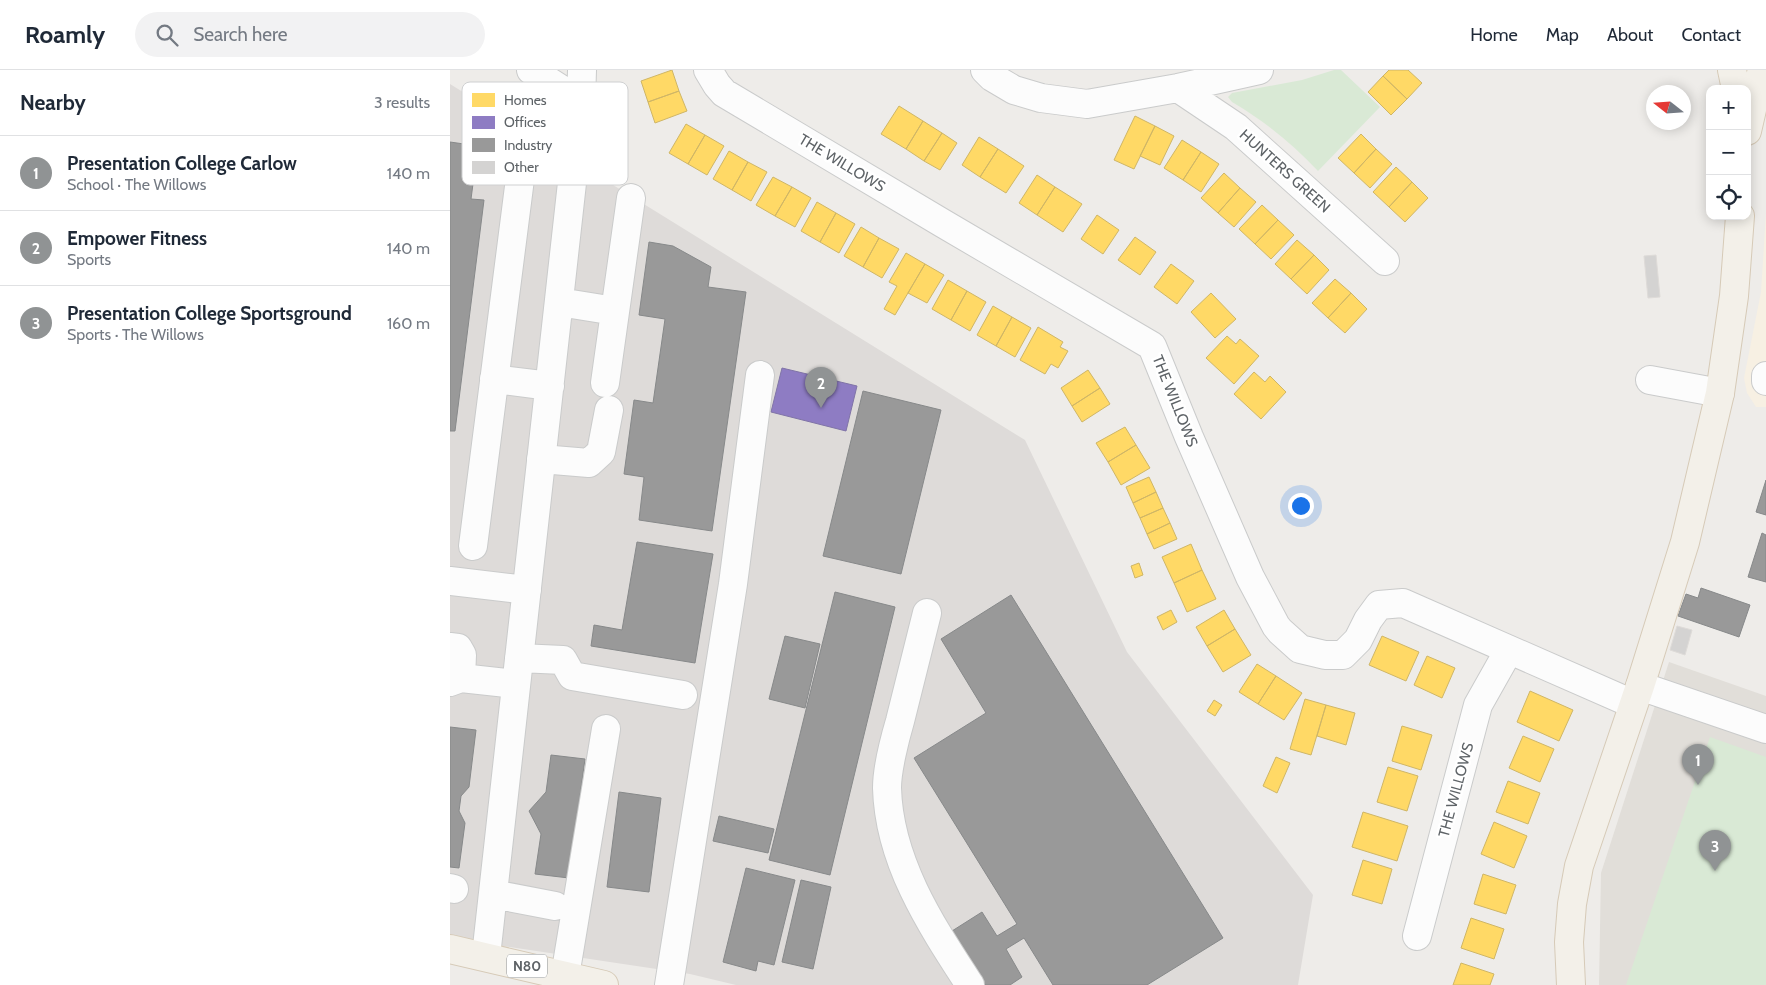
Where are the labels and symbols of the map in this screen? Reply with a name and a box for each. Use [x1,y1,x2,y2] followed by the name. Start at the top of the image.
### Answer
[462,82,628,185] legend
[1646,85,1691,130] north arrow
[504,91,547,109] text: Homes
[504,113,546,131] text: Offices
[1236,126,1334,216] street label: HUNTERS GREEN
[796,130,889,196] street label: THE WILLOWS
[504,136,552,154] text: Industry
[504,158,539,176] text: Other
[1148,353,1202,450] street label: THE WILLOWS
[805,367,837,408] pin: 2
[1288,493,1314,519] your location
[1435,740,1477,839] street label: THE WILLOWS
[1682,744,1714,785] pin: 1
[1699,830,1731,871] pin: 3
[507,954,547,978] road number: N80

